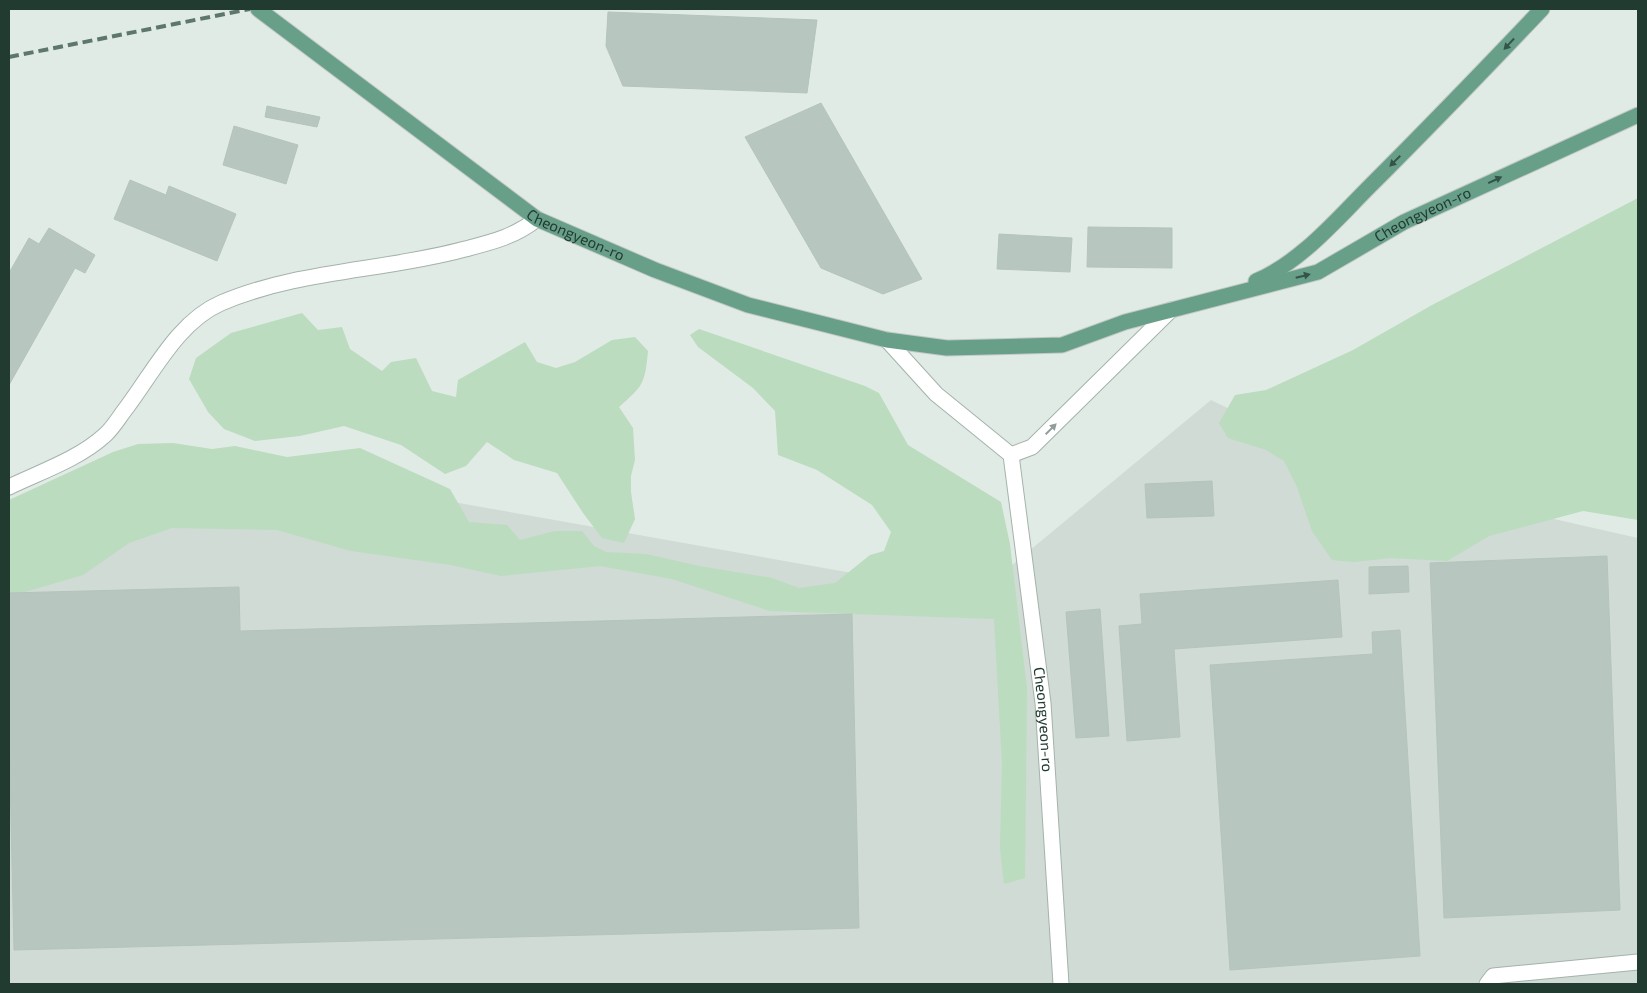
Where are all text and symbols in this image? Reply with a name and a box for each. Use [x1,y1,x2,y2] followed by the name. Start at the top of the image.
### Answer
[1503,38,1515,50] one-way arrow
[1390,155,1402,167] one-way arrow
[1488,176,1502,184] one-way arrow
[1371,183,1473,245] street label: Cheongyeon-ro
[524,205,628,264] street label: Cheongyeon-ro
[1296,272,1311,280] one-way arrow
[1044,423,1056,435] one-way arrow
[1030,666,1057,772] street label: Cheongyeon-ro

